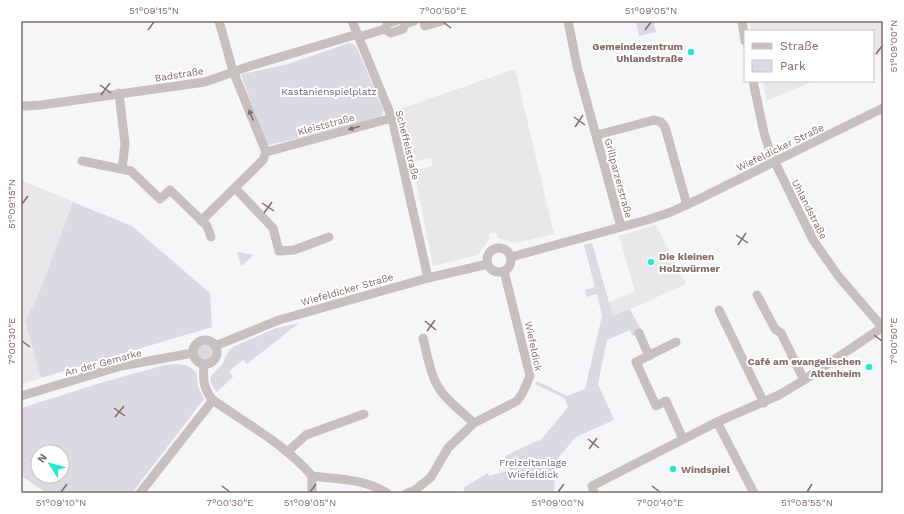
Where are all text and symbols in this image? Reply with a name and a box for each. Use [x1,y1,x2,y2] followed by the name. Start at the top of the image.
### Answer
[129,5,179,16] text: 51°09'15"N
[419,5,467,16] text: 7°00'50"E
[625,5,677,16] text: 51°09'05"N
[888,20,899,72] text: 51°09'00"N
[744,30,874,82] legend
[780,39,819,53] text: Straße
[592,41,683,64] place label: Gemeindezentrum Uhlandstraße
[686,47,696,57] marker: Gemeindezentrum Uhlandstraße
[780,59,806,73] text: Park
[154,65,205,84] street label: Badstraße
[281,86,377,97] park label: Kastanienspielplatz
[248,109,254,121] one-way arrow
[394,109,422,181] street label: Scheffelstraße
[296,112,356,137] street label: Kleiststraße
[735,121,826,173] street label: Wiefeldicker Straße
[348,125,360,131] one-way arrow
[603,137,635,219] street label: Grillparzerstraße
[790,178,829,241] street label: Uhlandstraße
[6,179,17,229] text: 51°09'15"N
[659,251,721,274] place label: Die kleinen Holzwürmer
[646,257,656,267] marker: Die kleinen Holzwürmer
[300,271,395,308] street label: Wiefeldicker Straße
[6,317,17,365] text: 7°00'30"E
[888,317,899,365] text: 7°00'50"E
[523,320,544,372] street label: Wiefeldick
[64,347,143,378] street label: An der Gemarke
[748,356,861,379] place label: Café am evangelischen Altenheim
[864,362,874,372] marker: Café am evangelischen Altenheim
[30,444,70,484] north arrow
[35,451,50,466] text: N
[499,457,567,480] park label: Freizeitanlage Wiefeldick
[668,464,678,474] marker: Windspiel
[681,464,731,475] place label: Windspiel
[36,497,86,508] text: 51°09'10"N
[206,497,254,508] text: 7°00'30"E
[284,497,336,508] text: 51°09'05"N
[532,497,584,508] text: 51°09'00"N
[637,497,683,508] text: 7°00'40"E
[781,497,833,508] text: 51°08'55"N

